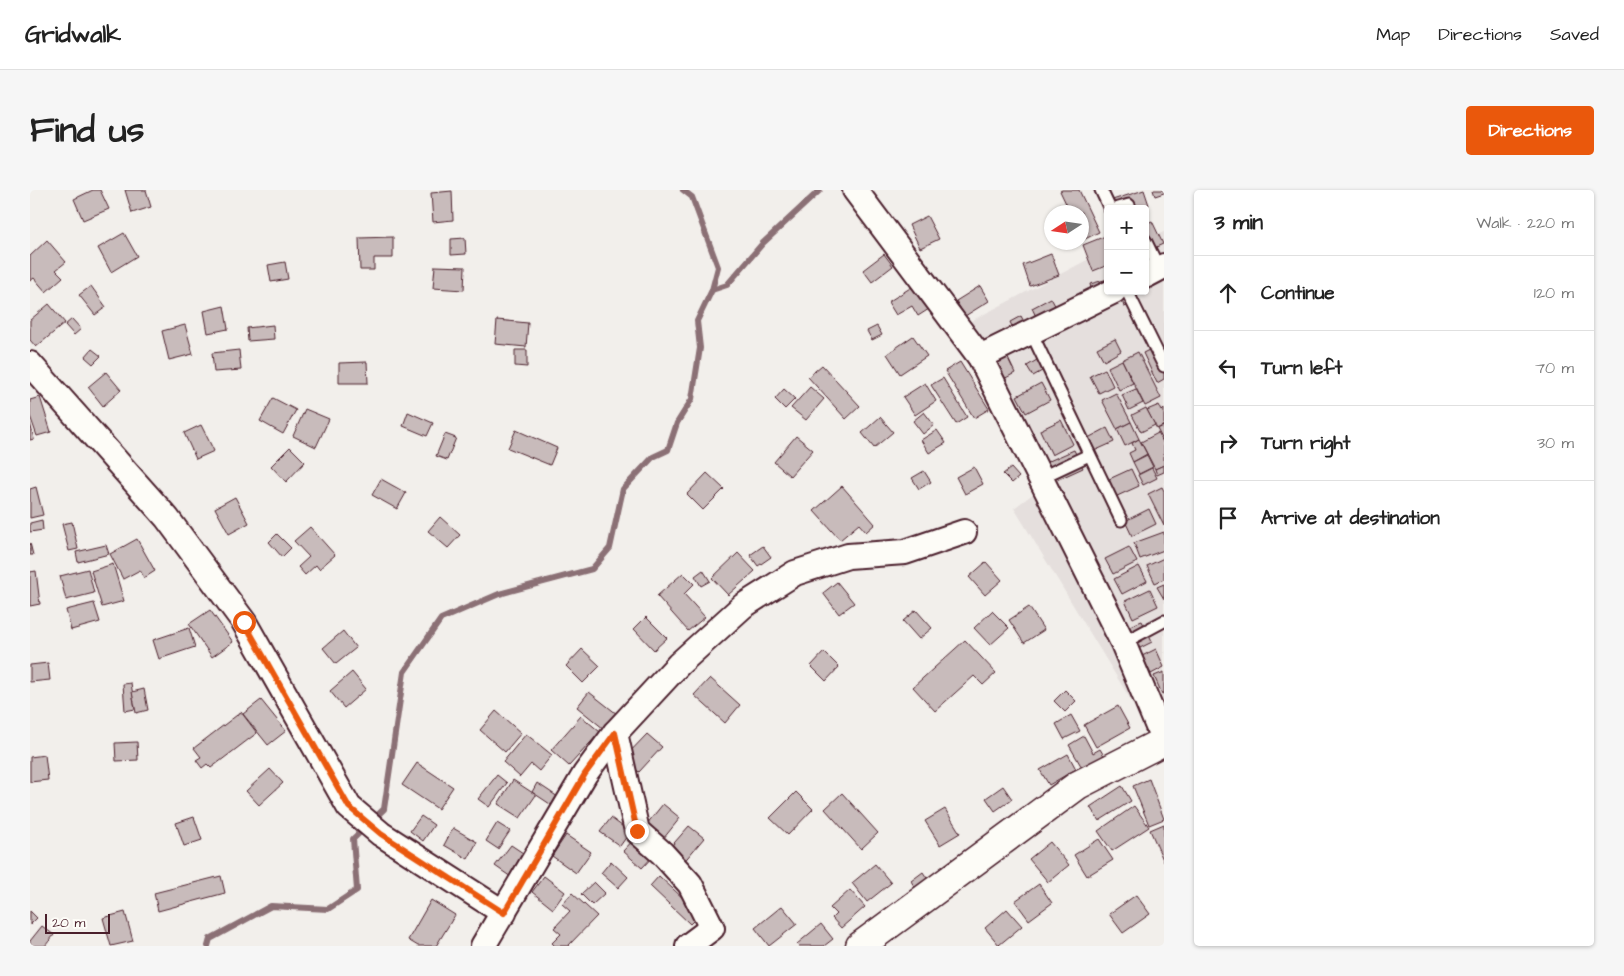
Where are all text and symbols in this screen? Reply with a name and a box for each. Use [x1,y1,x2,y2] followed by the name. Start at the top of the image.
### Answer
[25,18,121,52] text: Gridwalk
[1376,22,1410,47] text: Map
[1438,22,1522,47] text: Directions
[1550,22,1599,47] text: Saved
[30,106,144,155] text: Find us
[1466,106,1594,155] button: Directions
[1044,205,1089,250] north arrow
[1104,205,1149,295] map controls
[1104,205,1149,250] button: +
[1214,208,1263,237] text: 3 min
[1476,212,1574,234] text: Walk · 220 m
[1104,250,1149,295] button: −
[1214,279,1242,307] icon: ahead
[1261,280,1335,307] text: Continue
[1534,282,1574,304] text: 120 m
[1214,354,1242,382] icon: left
[1261,355,1342,382] text: Turn left
[1535,357,1574,379] text: 70 m
[1214,429,1242,457] icon: right
[1261,430,1350,457] text: Turn right
[1537,432,1574,454] text: 30 m
[1214,504,1242,532] icon: arrive
[1261,505,1440,532] text: Arrive at destination
[233,611,256,634] route start
[626,820,649,843] route end
[45,911,110,934] scale bar
[52,913,85,933] text: 20 m

